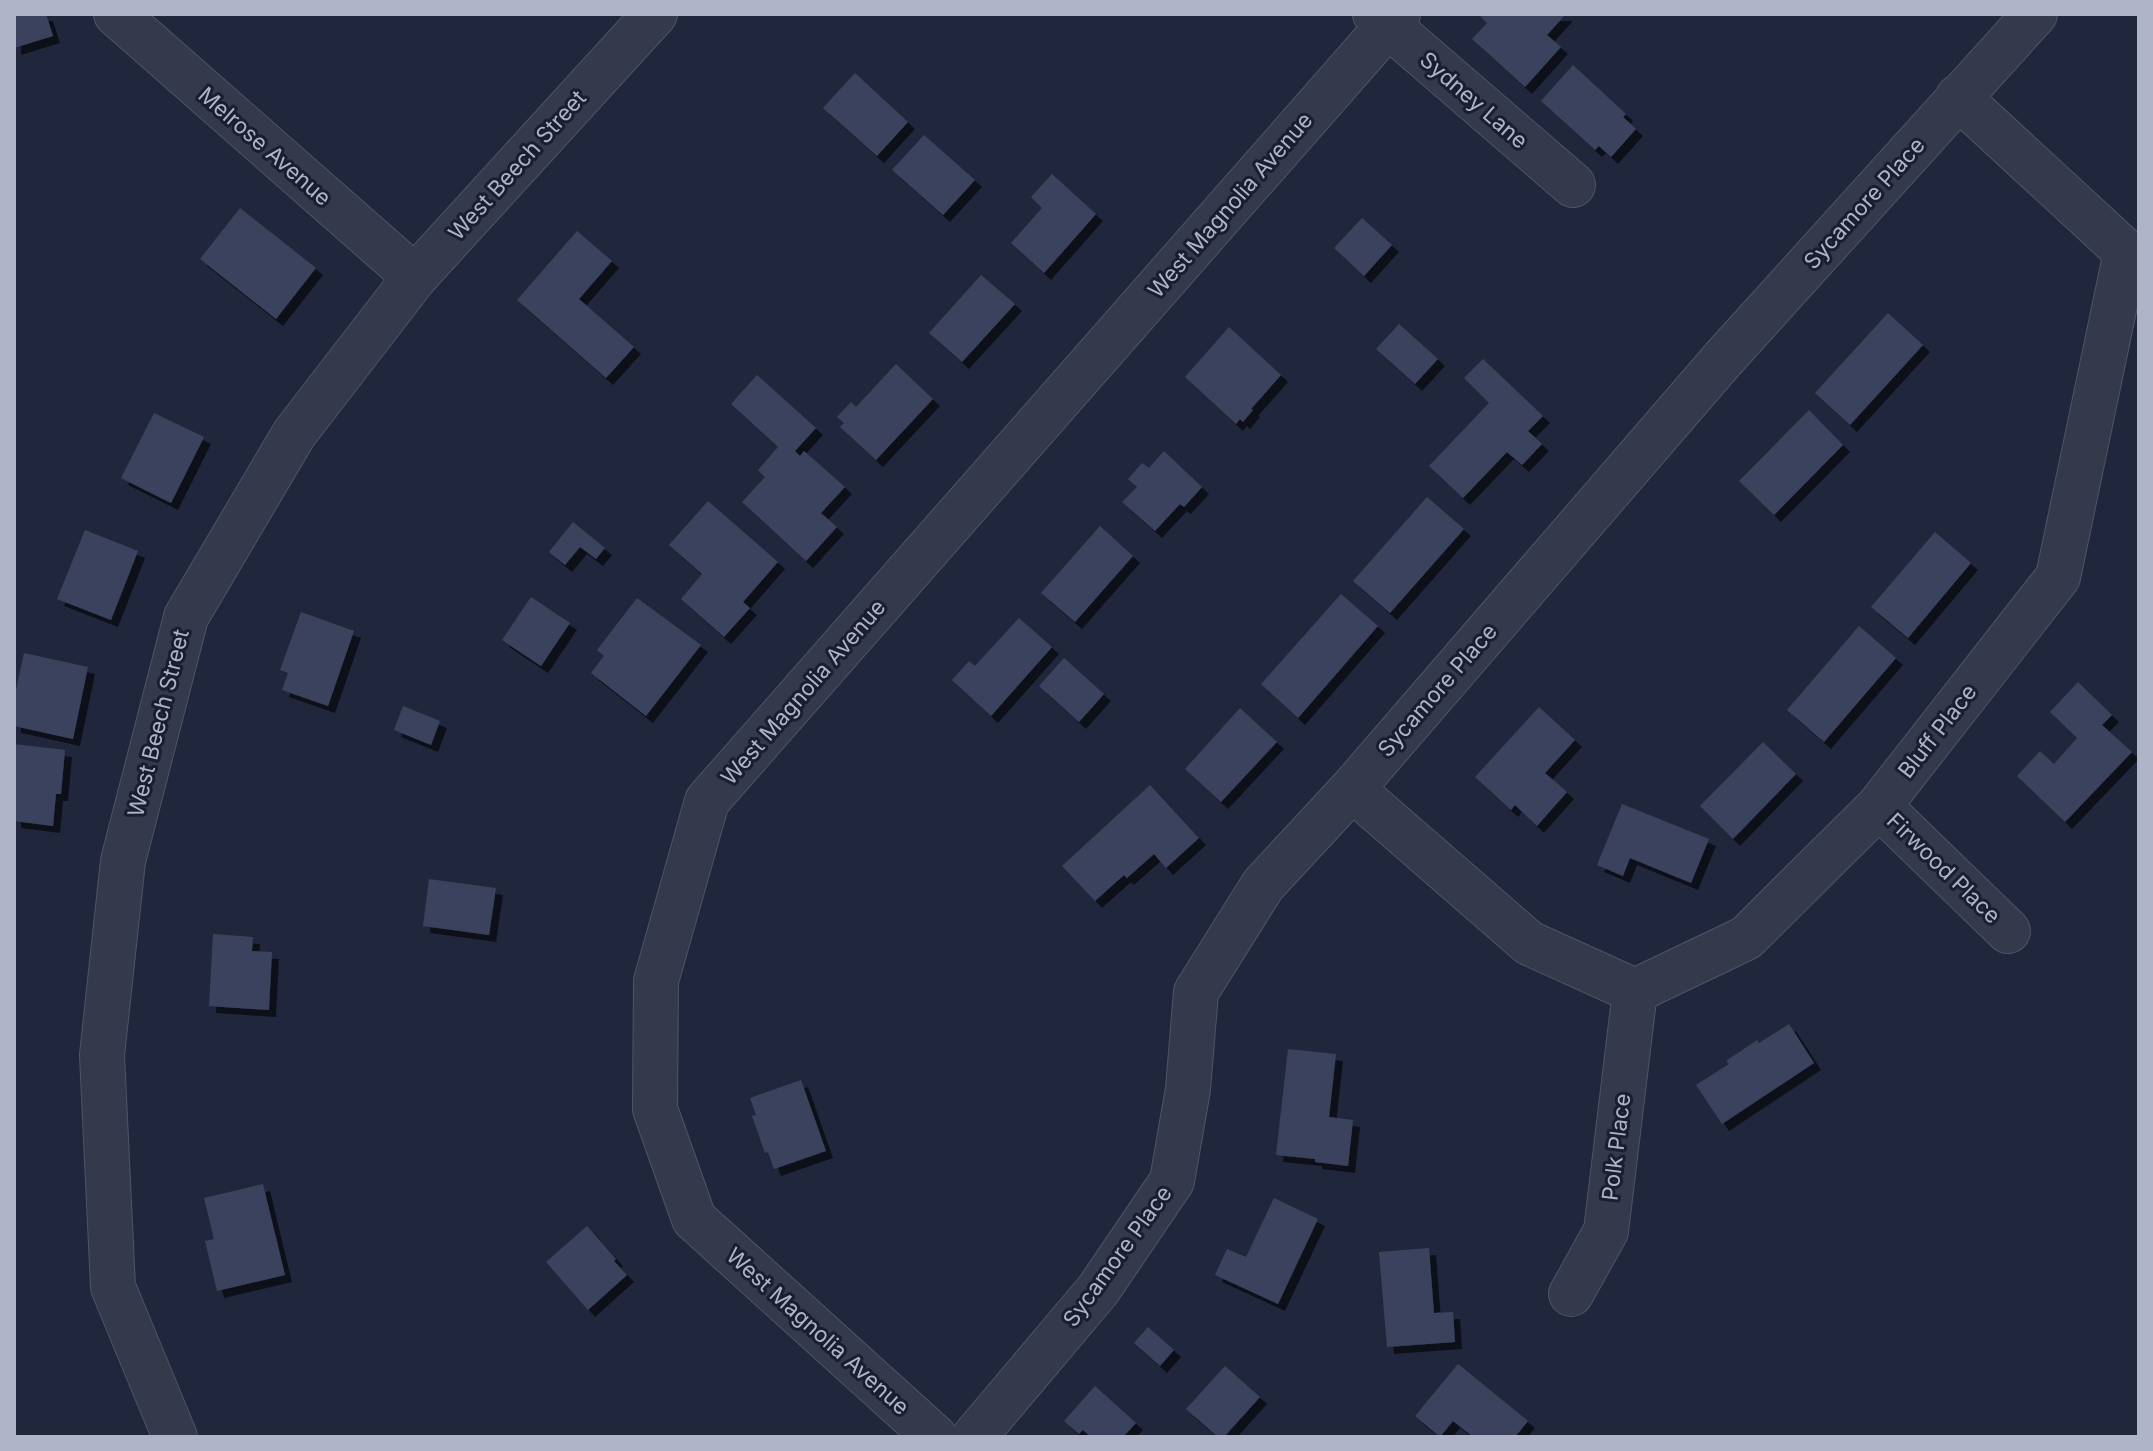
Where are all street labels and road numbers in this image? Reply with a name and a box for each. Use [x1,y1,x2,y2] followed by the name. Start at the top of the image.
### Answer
[1415,46,1533,154] street label: Sydney Lane
[193,81,337,211] street label: Melrose Avenue
[443,85,591,245] street label: West Beech Street
[1143,107,1317,303] street label: West Magnolia Avenue
[1798,132,1930,274] street label: Sycamore Place
[716,594,890,790] street label: West Magnolia Avenue
[1372,618,1502,762] street label: Sycamore Place
[122,627,194,819] street label: West Beech Street
[1892,679,1982,783] street label: Bluff Place
[1882,807,2006,929] street label: Firwood Place
[1597,1092,1635,1202] street label: Polk Place
[1057,1181,1177,1331] street label: Sycamore Place
[721,1242,915,1420] street label: West Magnolia Avenue

